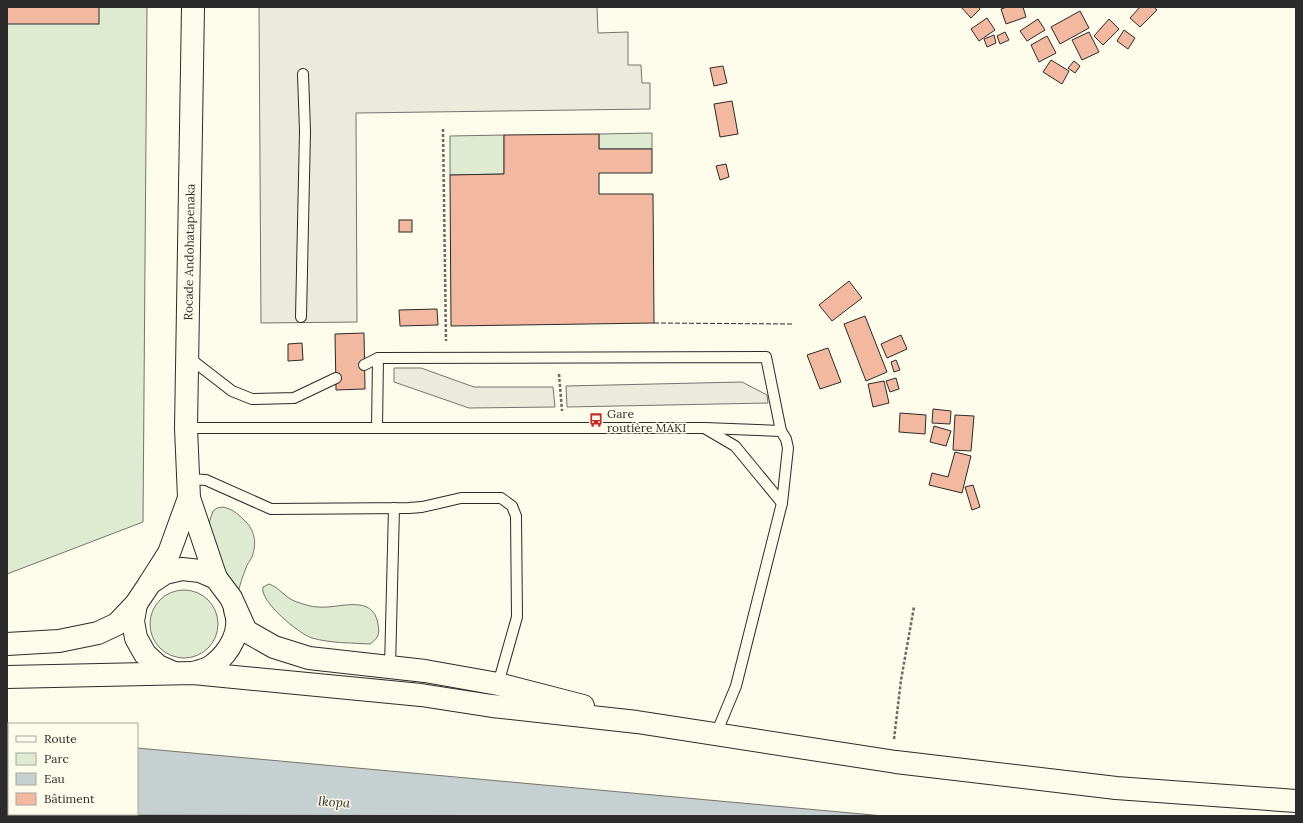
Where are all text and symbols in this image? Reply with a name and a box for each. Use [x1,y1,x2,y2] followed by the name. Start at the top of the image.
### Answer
[180,183,198,321] street label: Rocade Andohatapenaka
[607,406,686,435] place label: Gare routière MAKI
[588,412,604,428] bus stop icon: Gare routière MAKI
[8,723,138,815] legend
[44,731,77,746] text: Route
[44,751,69,766] text: Parc
[44,771,65,786] text: Eau
[44,791,95,806] text: Bâtiment
[317,792,352,812] water label: Ikopa

